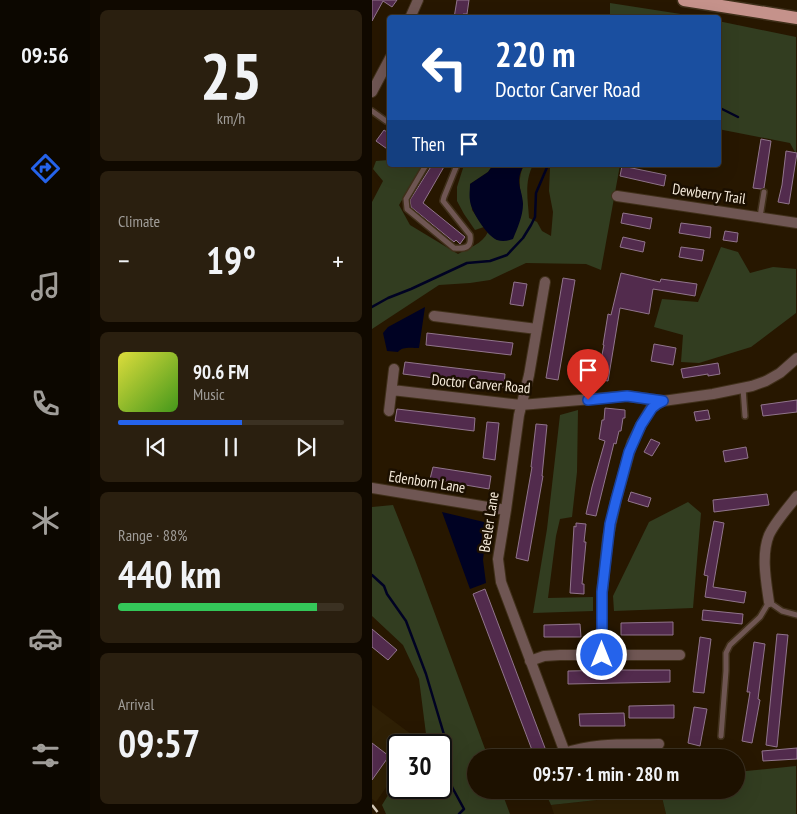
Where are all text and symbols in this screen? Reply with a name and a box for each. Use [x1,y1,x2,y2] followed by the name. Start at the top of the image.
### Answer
[495,31,576,77] text: 220 m
[200,33,262,117] text: 25
[412,35,477,100] icon: left
[21,41,69,69] text: 09:56
[495,75,640,103] text: Doctor Carver Road
[217,108,245,128] text: km/h
[455,130,483,158] icon: arrive
[412,132,445,156] text: Then
[28,151,63,186] icon: directions
[671,179,748,208] street label: Dewberry Trail
[118,211,160,231] text: Climate
[206,235,256,284] text: 19°
[118,242,130,279] text: −
[332,242,344,279] text: +
[28,269,63,304] icon: music
[567,349,609,400] pin
[574,356,602,384] icon: arrive
[193,360,249,384] text: 90.6 FM
[431,370,531,397] street label: Doctor Carver Road
[193,384,225,404] text: Music
[28,386,63,421] icon: phone
[142,433,170,461] icon: previous
[217,433,245,461] icon: pause
[292,433,320,461] icon: next
[387,466,467,497] street label: Edenborn Lane
[474,490,503,554] street label: Beeler Lane
[28,503,63,538] icon: climate
[118,525,187,545] text: Range · 88%
[118,549,221,598] text: 440 km
[28,621,63,656] icon: car
[575,628,627,680] position arrow
[118,694,154,714] text: Arrival
[118,718,200,767] text: 09:57
[387,734,452,799] speed limit sign: 30
[28,738,63,773] icon: filters
[533,762,679,786] text: 09:57 · 1 min · 280 m

